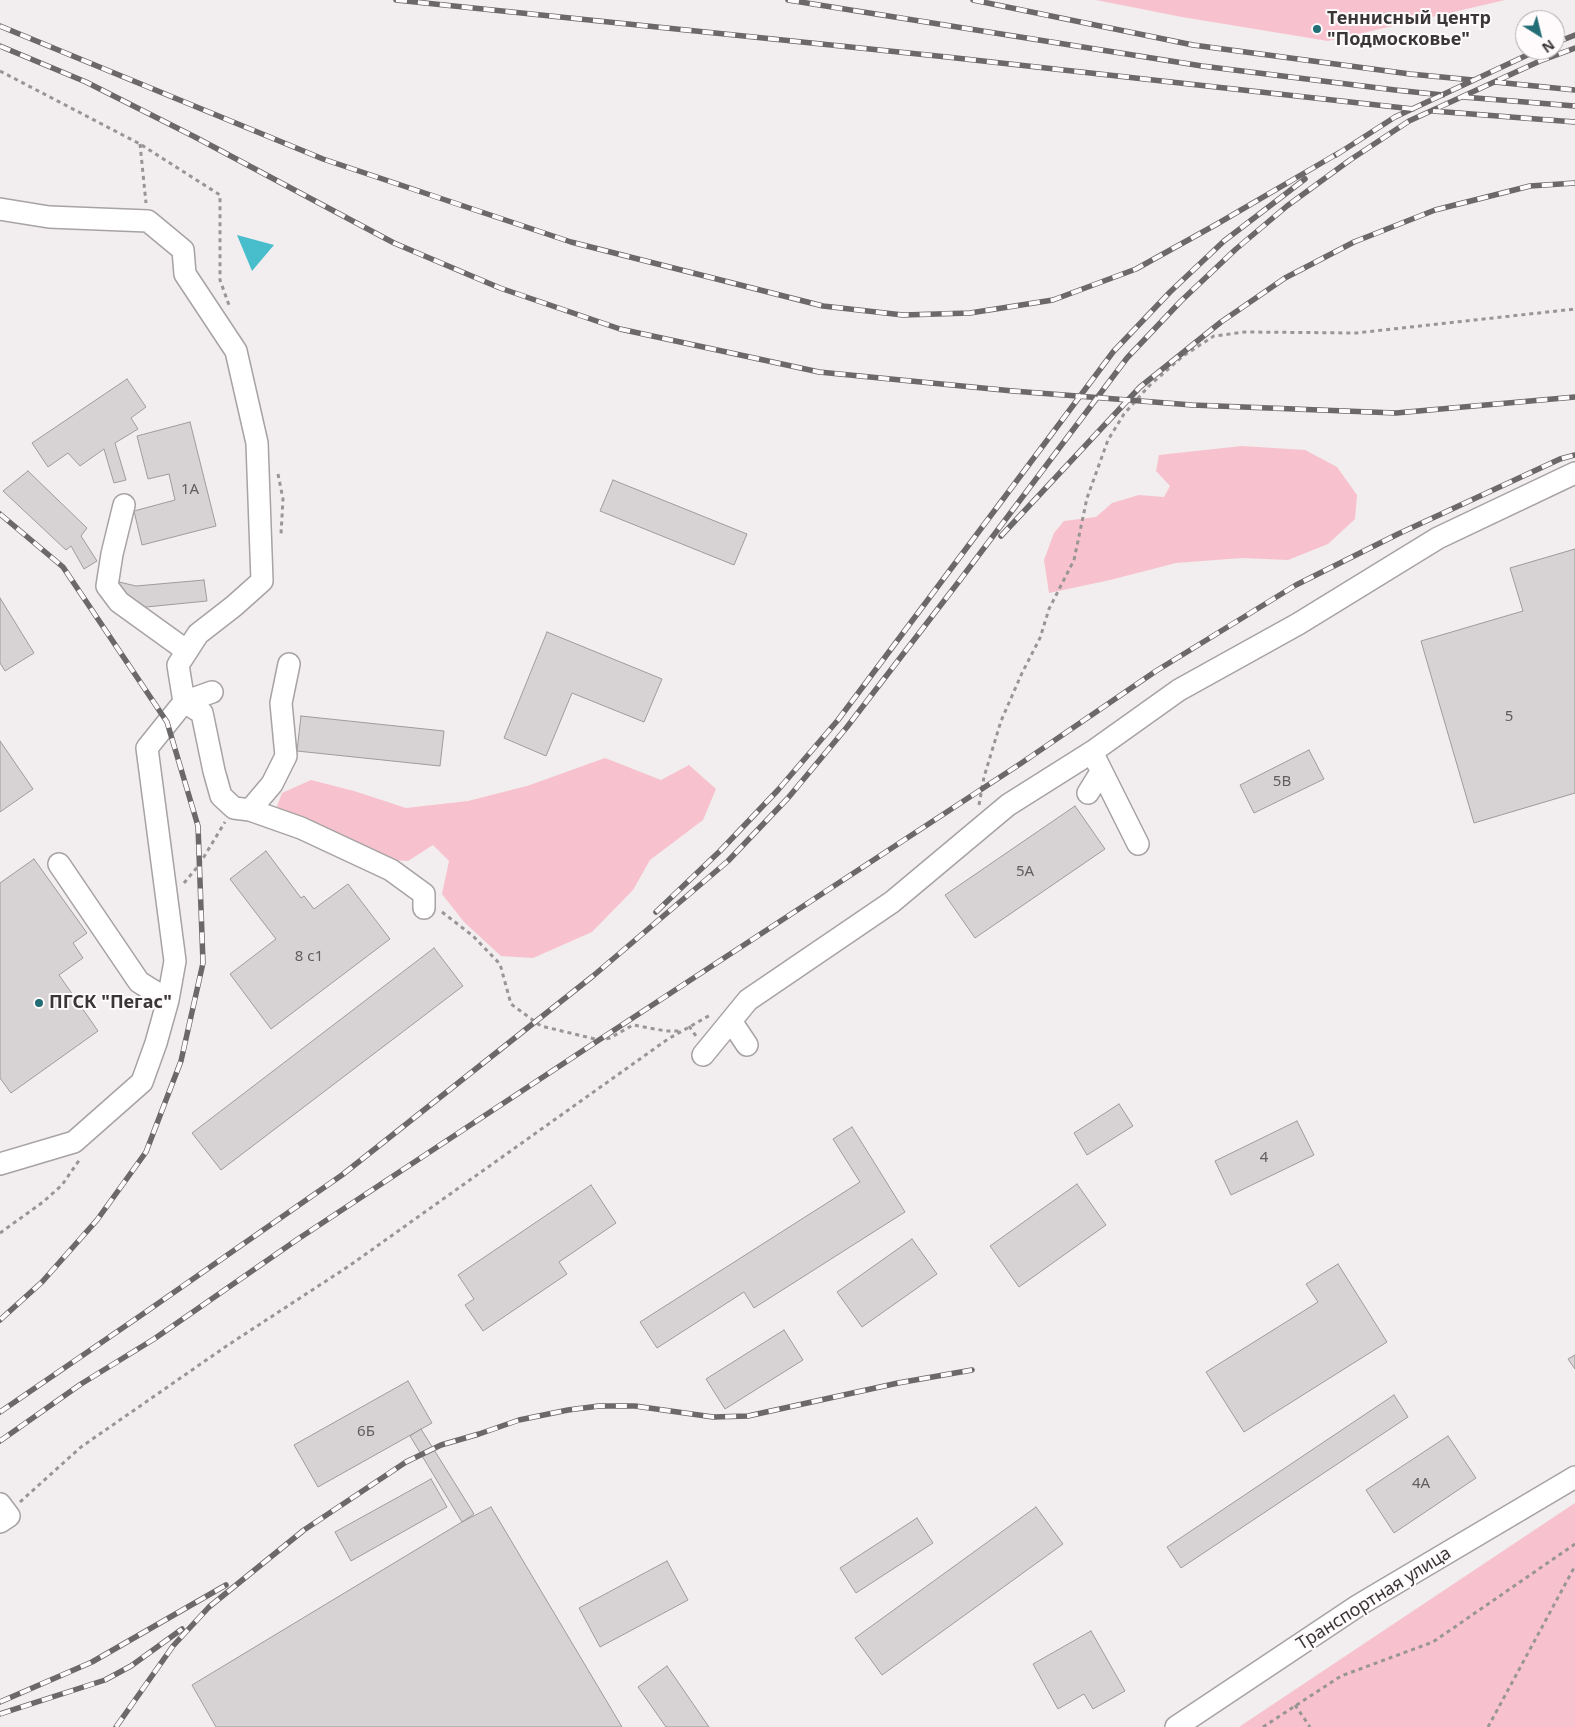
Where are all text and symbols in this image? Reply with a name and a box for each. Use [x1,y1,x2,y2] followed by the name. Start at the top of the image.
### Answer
[1327,8,1491,50] place label: Теннисный центр "Подмосковье"
[1515,10,1565,60] north arrow
[1311,23,1323,35] marker: Теннисный центр "Подмосковье"
[1538,36,1559,58] text: N
[181,481,199,499] house number: 1А
[1505,708,1513,726] house number: 5
[1273,773,1291,791] house number: 5В
[1016,863,1034,881] house number: 5А
[295,948,323,966] house number: 8 с1
[49,992,172,1014] place label: ПГСК "Пегас"
[33,997,45,1009] marker: ПГСК "Пегас"
[1260,1149,1268,1167] house number: 4
[357,1423,375,1441] house number: 6Б
[1412,1475,1430,1493] house number: 4А
[1293,1543,1455,1655] street label: Транспортная улица

